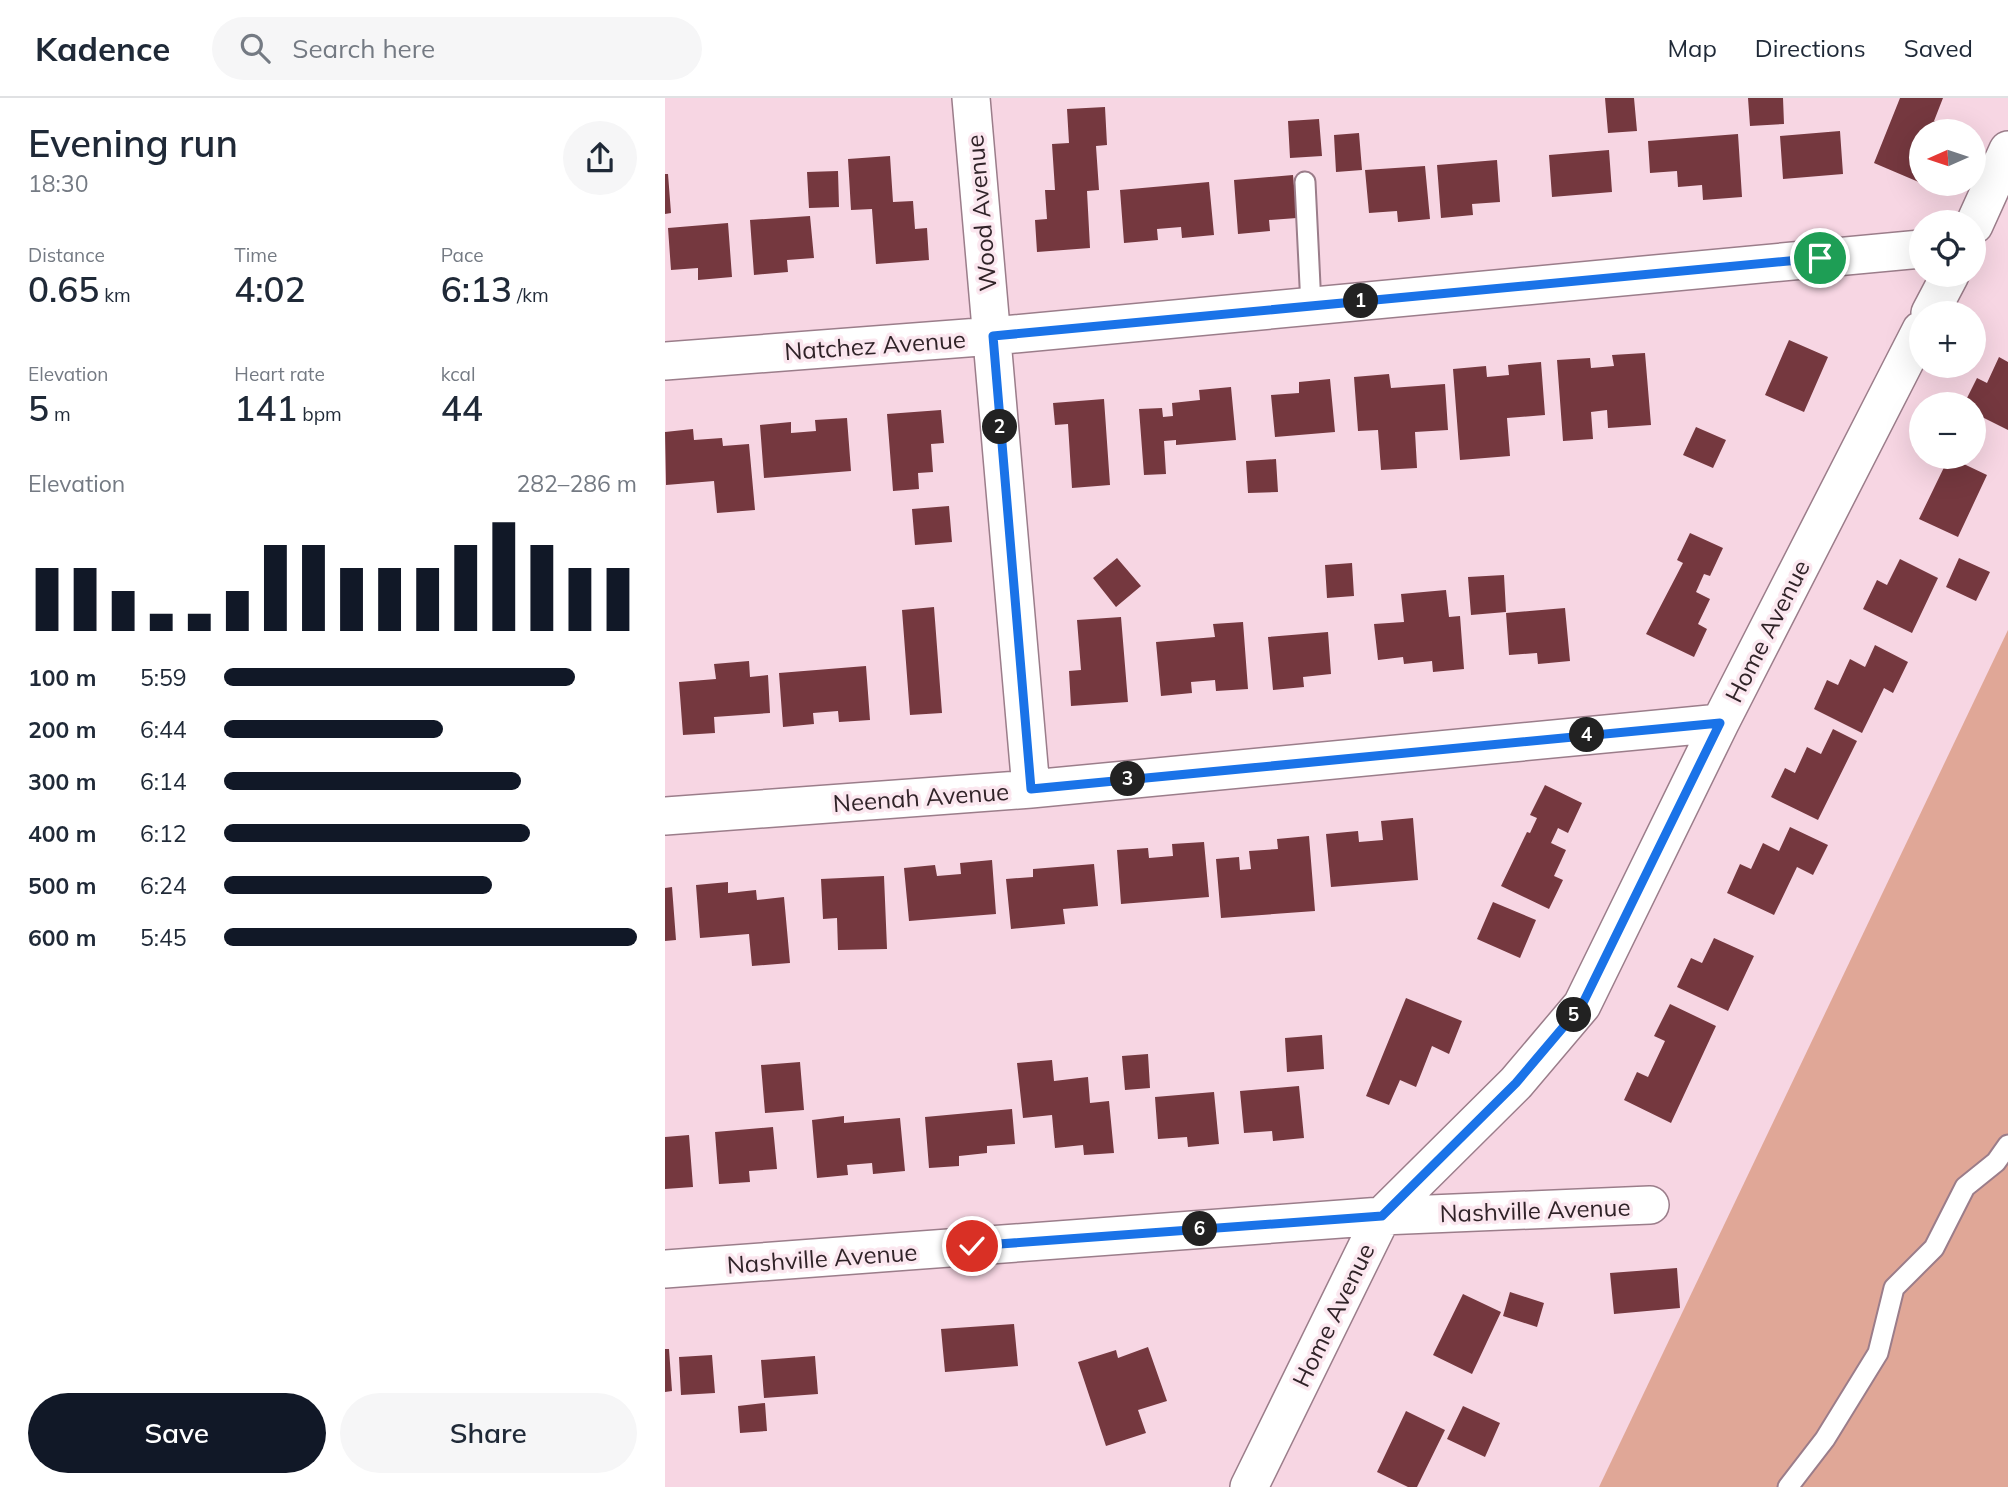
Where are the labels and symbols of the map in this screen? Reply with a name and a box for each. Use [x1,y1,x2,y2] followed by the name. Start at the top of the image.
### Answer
[1909,119,1986,196] north arrow
[959,134,1003,292] street label: Wood Avenue
[1790,228,1850,288] pin
[1343,284,1379,318] pin: 1
[783,324,967,366] street label: Natchez Avenue
[983,410,1017,444] pin: 2
[1718,555,1816,707] street label: Home Avenue
[1569,718,1605,752] pin: 4
[1111,762,1145,796] pin: 3
[832,776,1010,818] street label: Neenah Avenue
[1557,998,1591,1032] pin: 5
[1439,1192,1631,1228] street label: Nashville Avenue
[1183,1212,1217,1246] pin: 6
[942,1216,1002,1276] pin
[726,1236,918,1280] street label: Nashville Avenue
[1285,1238,1381,1392] street label: Home Avenue

